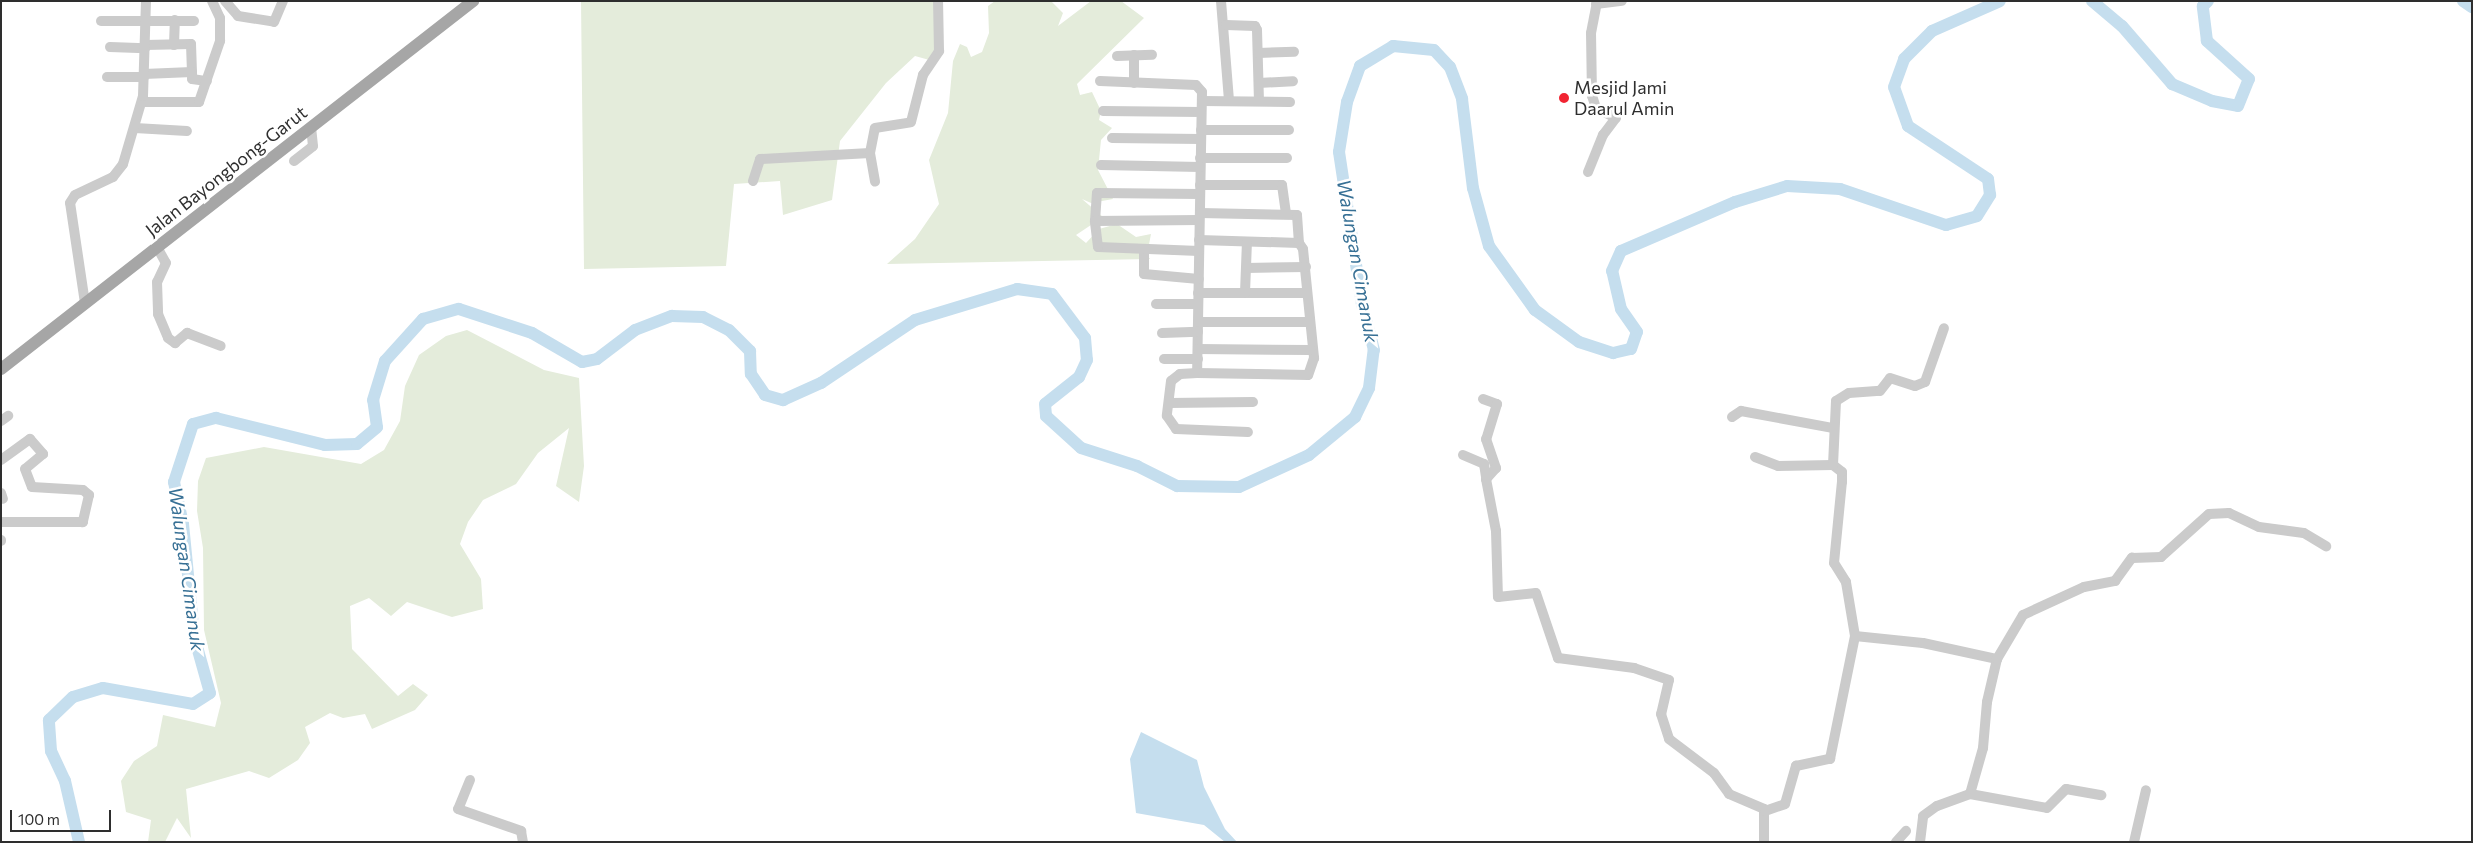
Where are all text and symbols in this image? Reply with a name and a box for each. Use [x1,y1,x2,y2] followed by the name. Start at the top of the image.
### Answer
[1574,77,1674,120] place label: Mesjid Jami Daarul Amin
[1558,92,1570,104] marker: Mesjid Jami Daarul Amin
[141,101,311,241] street label: Jalan Bayongbong-Garut
[1332,178,1384,344] water label: Walungan Cimanuk
[164,485,210,653] water label: Walungan Cimanuk
[12,800,114,832] scale bar
[18,810,60,828] text: 100 m

